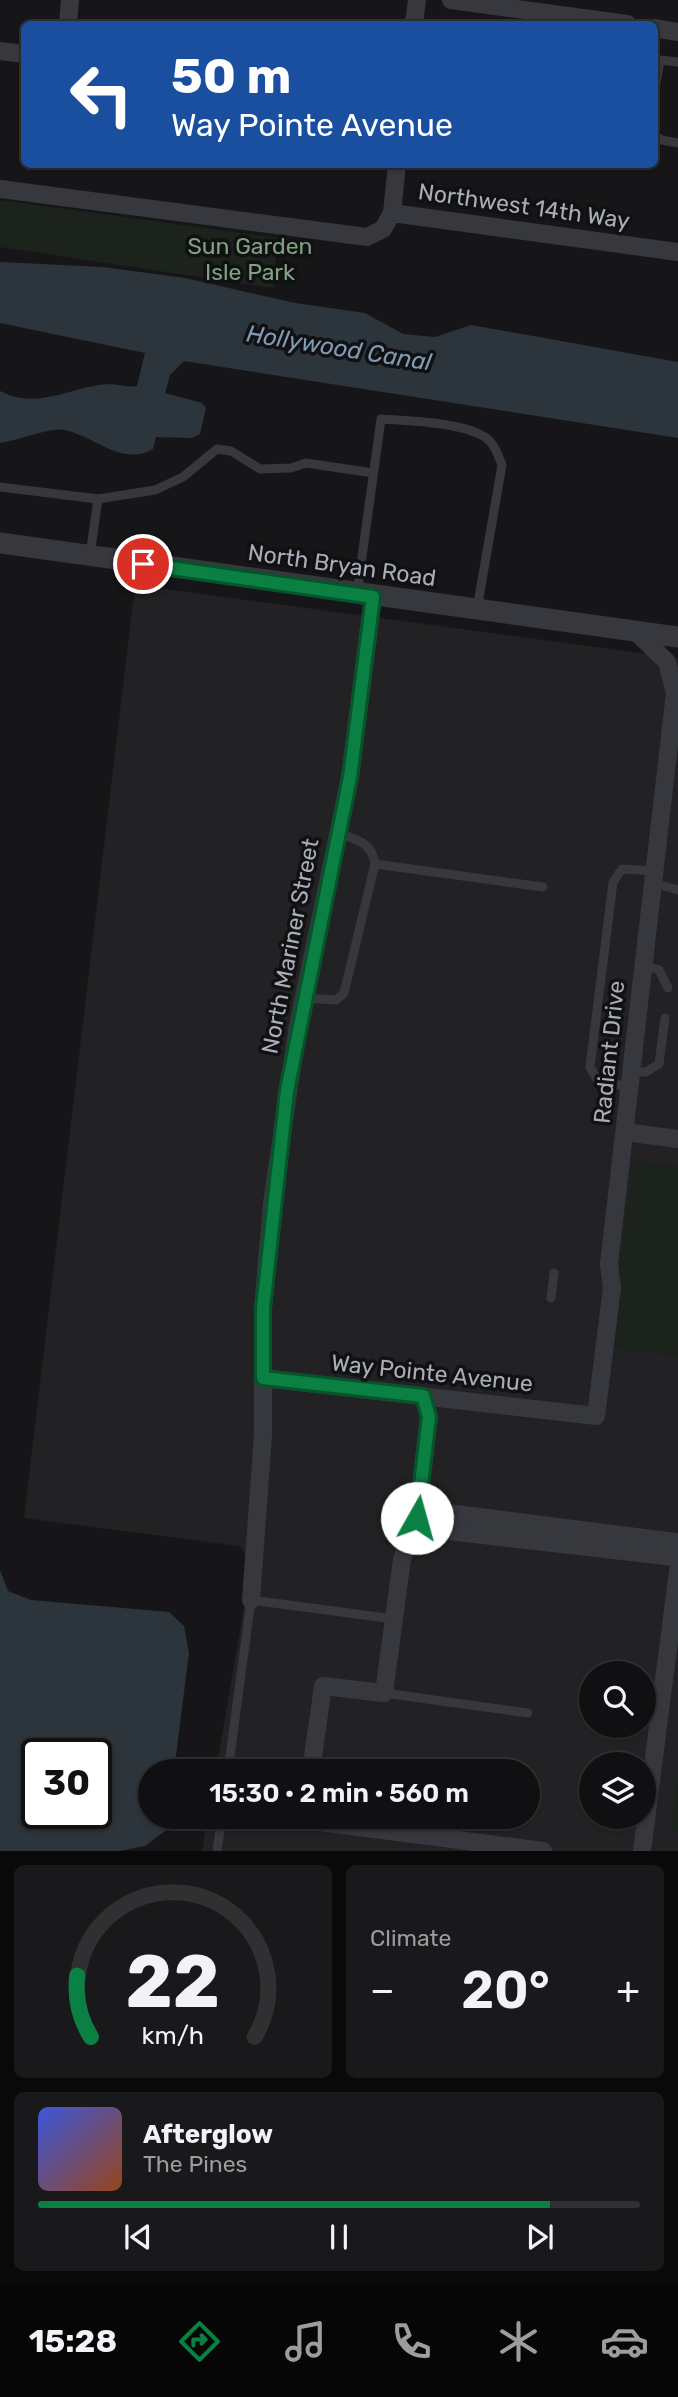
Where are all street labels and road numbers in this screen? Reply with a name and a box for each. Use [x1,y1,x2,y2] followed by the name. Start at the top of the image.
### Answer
[416,177,632,235] street label: Northwest 14th Way
[246,538,438,592] street label: North Bryan Road
[255,836,325,1056] street label: North Mariner Street
[588,979,630,1125] street label: Radiant Drive
[330,1348,534,1398] street label: Way Pointe Avenue

